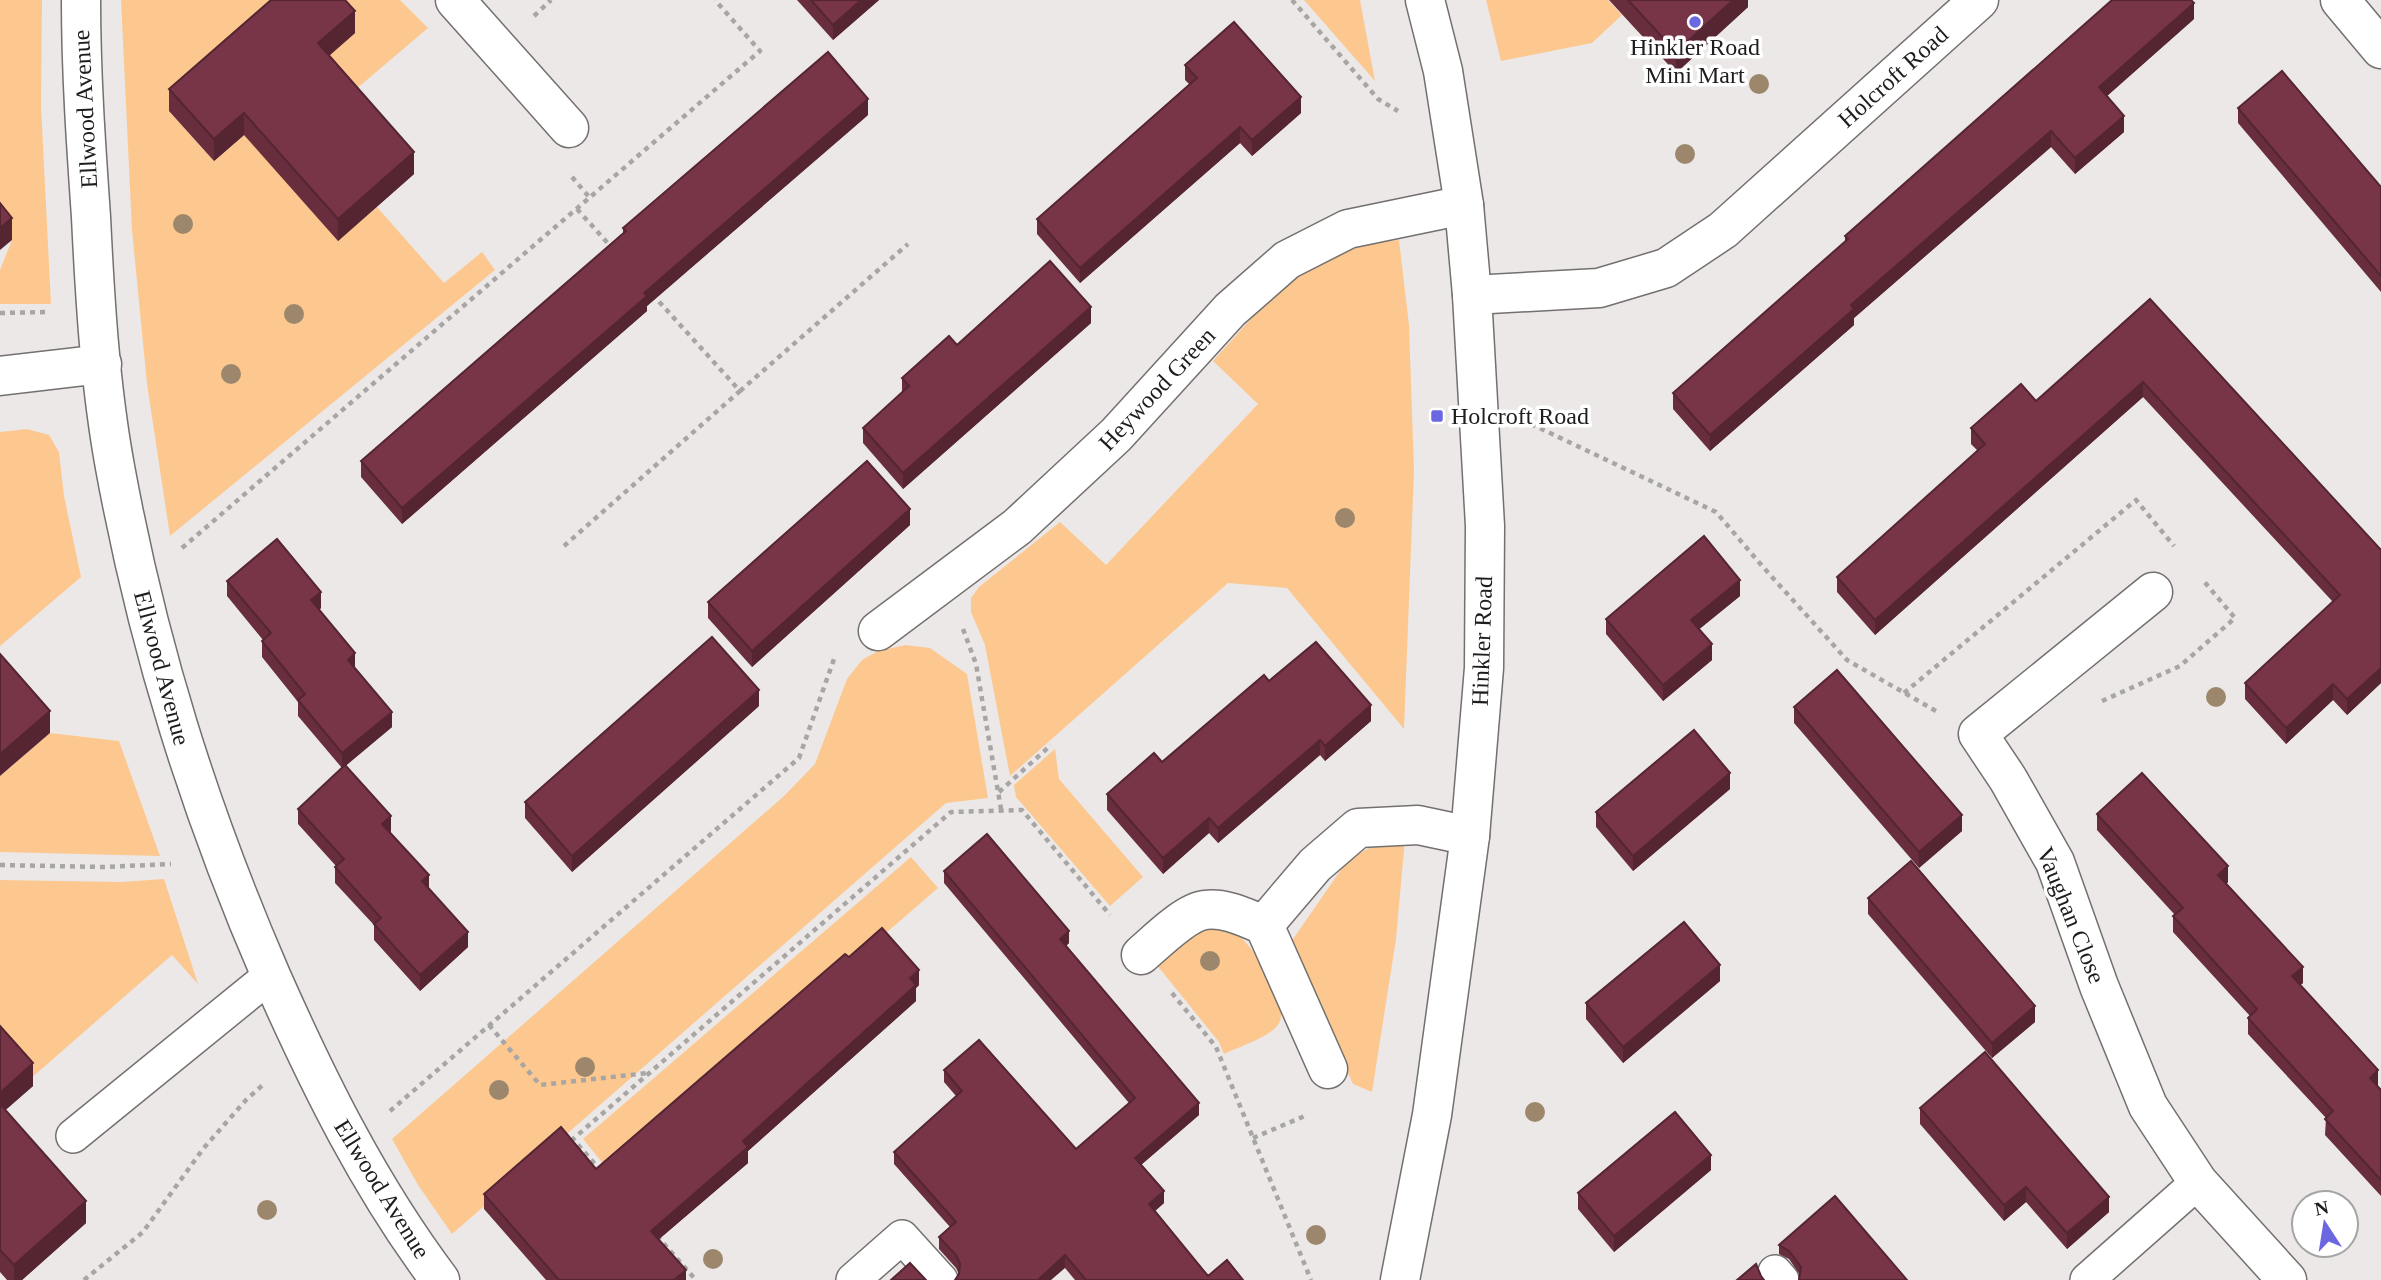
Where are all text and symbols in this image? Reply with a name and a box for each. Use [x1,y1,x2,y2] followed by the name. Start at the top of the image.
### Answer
[1687,14,1703,30] marker: Hinkler Road Mini Mart
[1833,21,1953,133] street label: Holcroft Road
[68,29,102,189] street label: Ellwood Avenue
[1630,34,1760,88] place label: Hinkler Road Mini Mart
[1094,322,1220,456] street label: Heywood Green
[1451,403,1589,429] place label: Holcroft Road
[1429,408,1445,424] marker: Holcroft Road
[1467,576,1497,706] street label: Hinkler Road
[129,588,195,748] street label: Ellwood Avenue
[2032,843,2110,987] street label: Vaughan Close
[329,1115,435,1263] street label: Ellwood Avenue
[2290,1189,2360,1259] north arrow
[2313,1196,2331,1220] text: N

